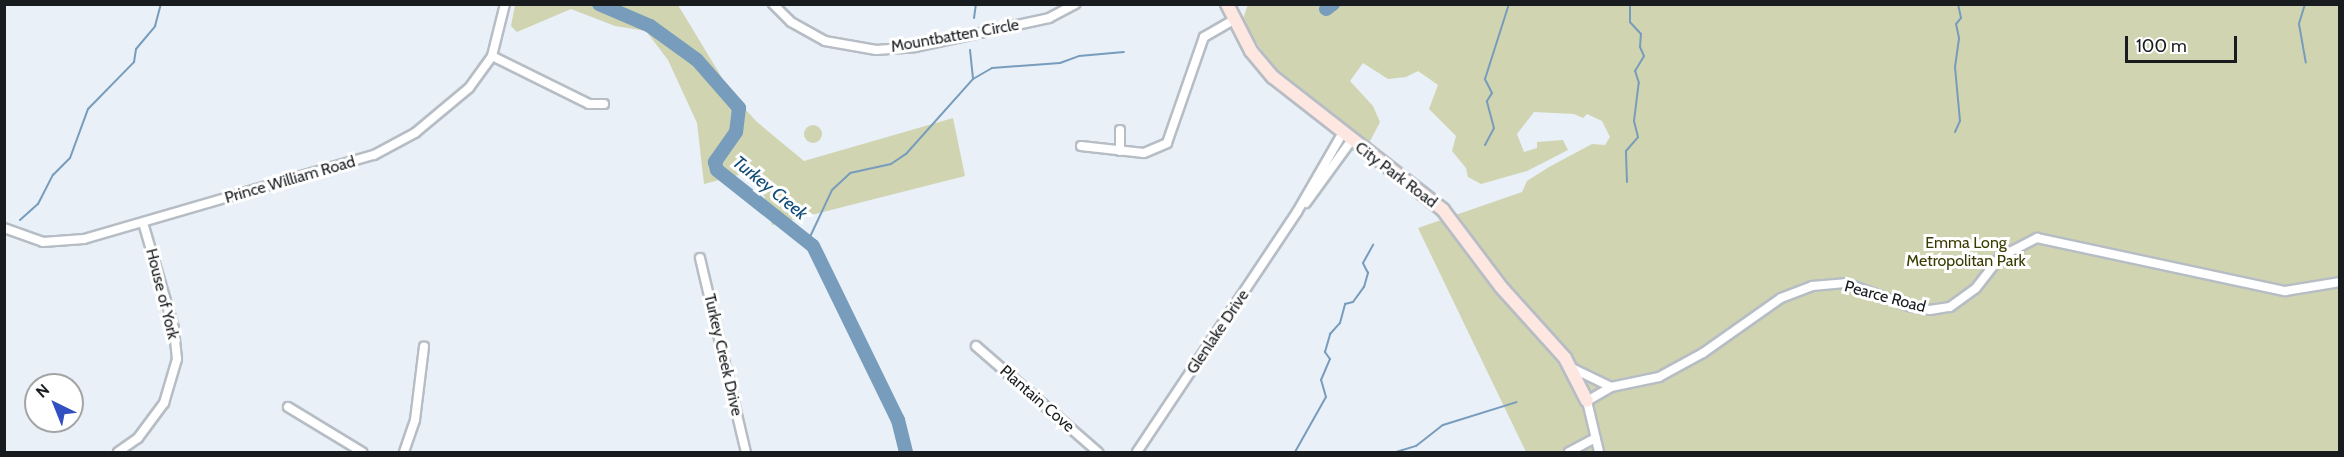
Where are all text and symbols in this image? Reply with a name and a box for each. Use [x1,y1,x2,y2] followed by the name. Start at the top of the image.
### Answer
[889,15,1021,57] street label: Mountbatten Circle
[2128,24,2240,62] scale bar
[2136,35,2187,57] text: 100 m
[1351,138,1441,212] street label: City Park Road
[728,151,812,225] water label: Turkey Creek
[223,152,357,208] street label: Prince William Road
[1906,233,2026,271] park label: Emma Long Metropolitan Park
[141,247,183,341] street label: House of York
[1842,277,1928,317] street label: Pearce Road
[1183,286,1253,378] street label: Glenlake Drive
[700,292,746,418] street label: Turkey Creek Drive
[996,361,1078,437] street label: Plantain Cove
[24,373,84,433] north arrow
[32,380,53,402] text: N

